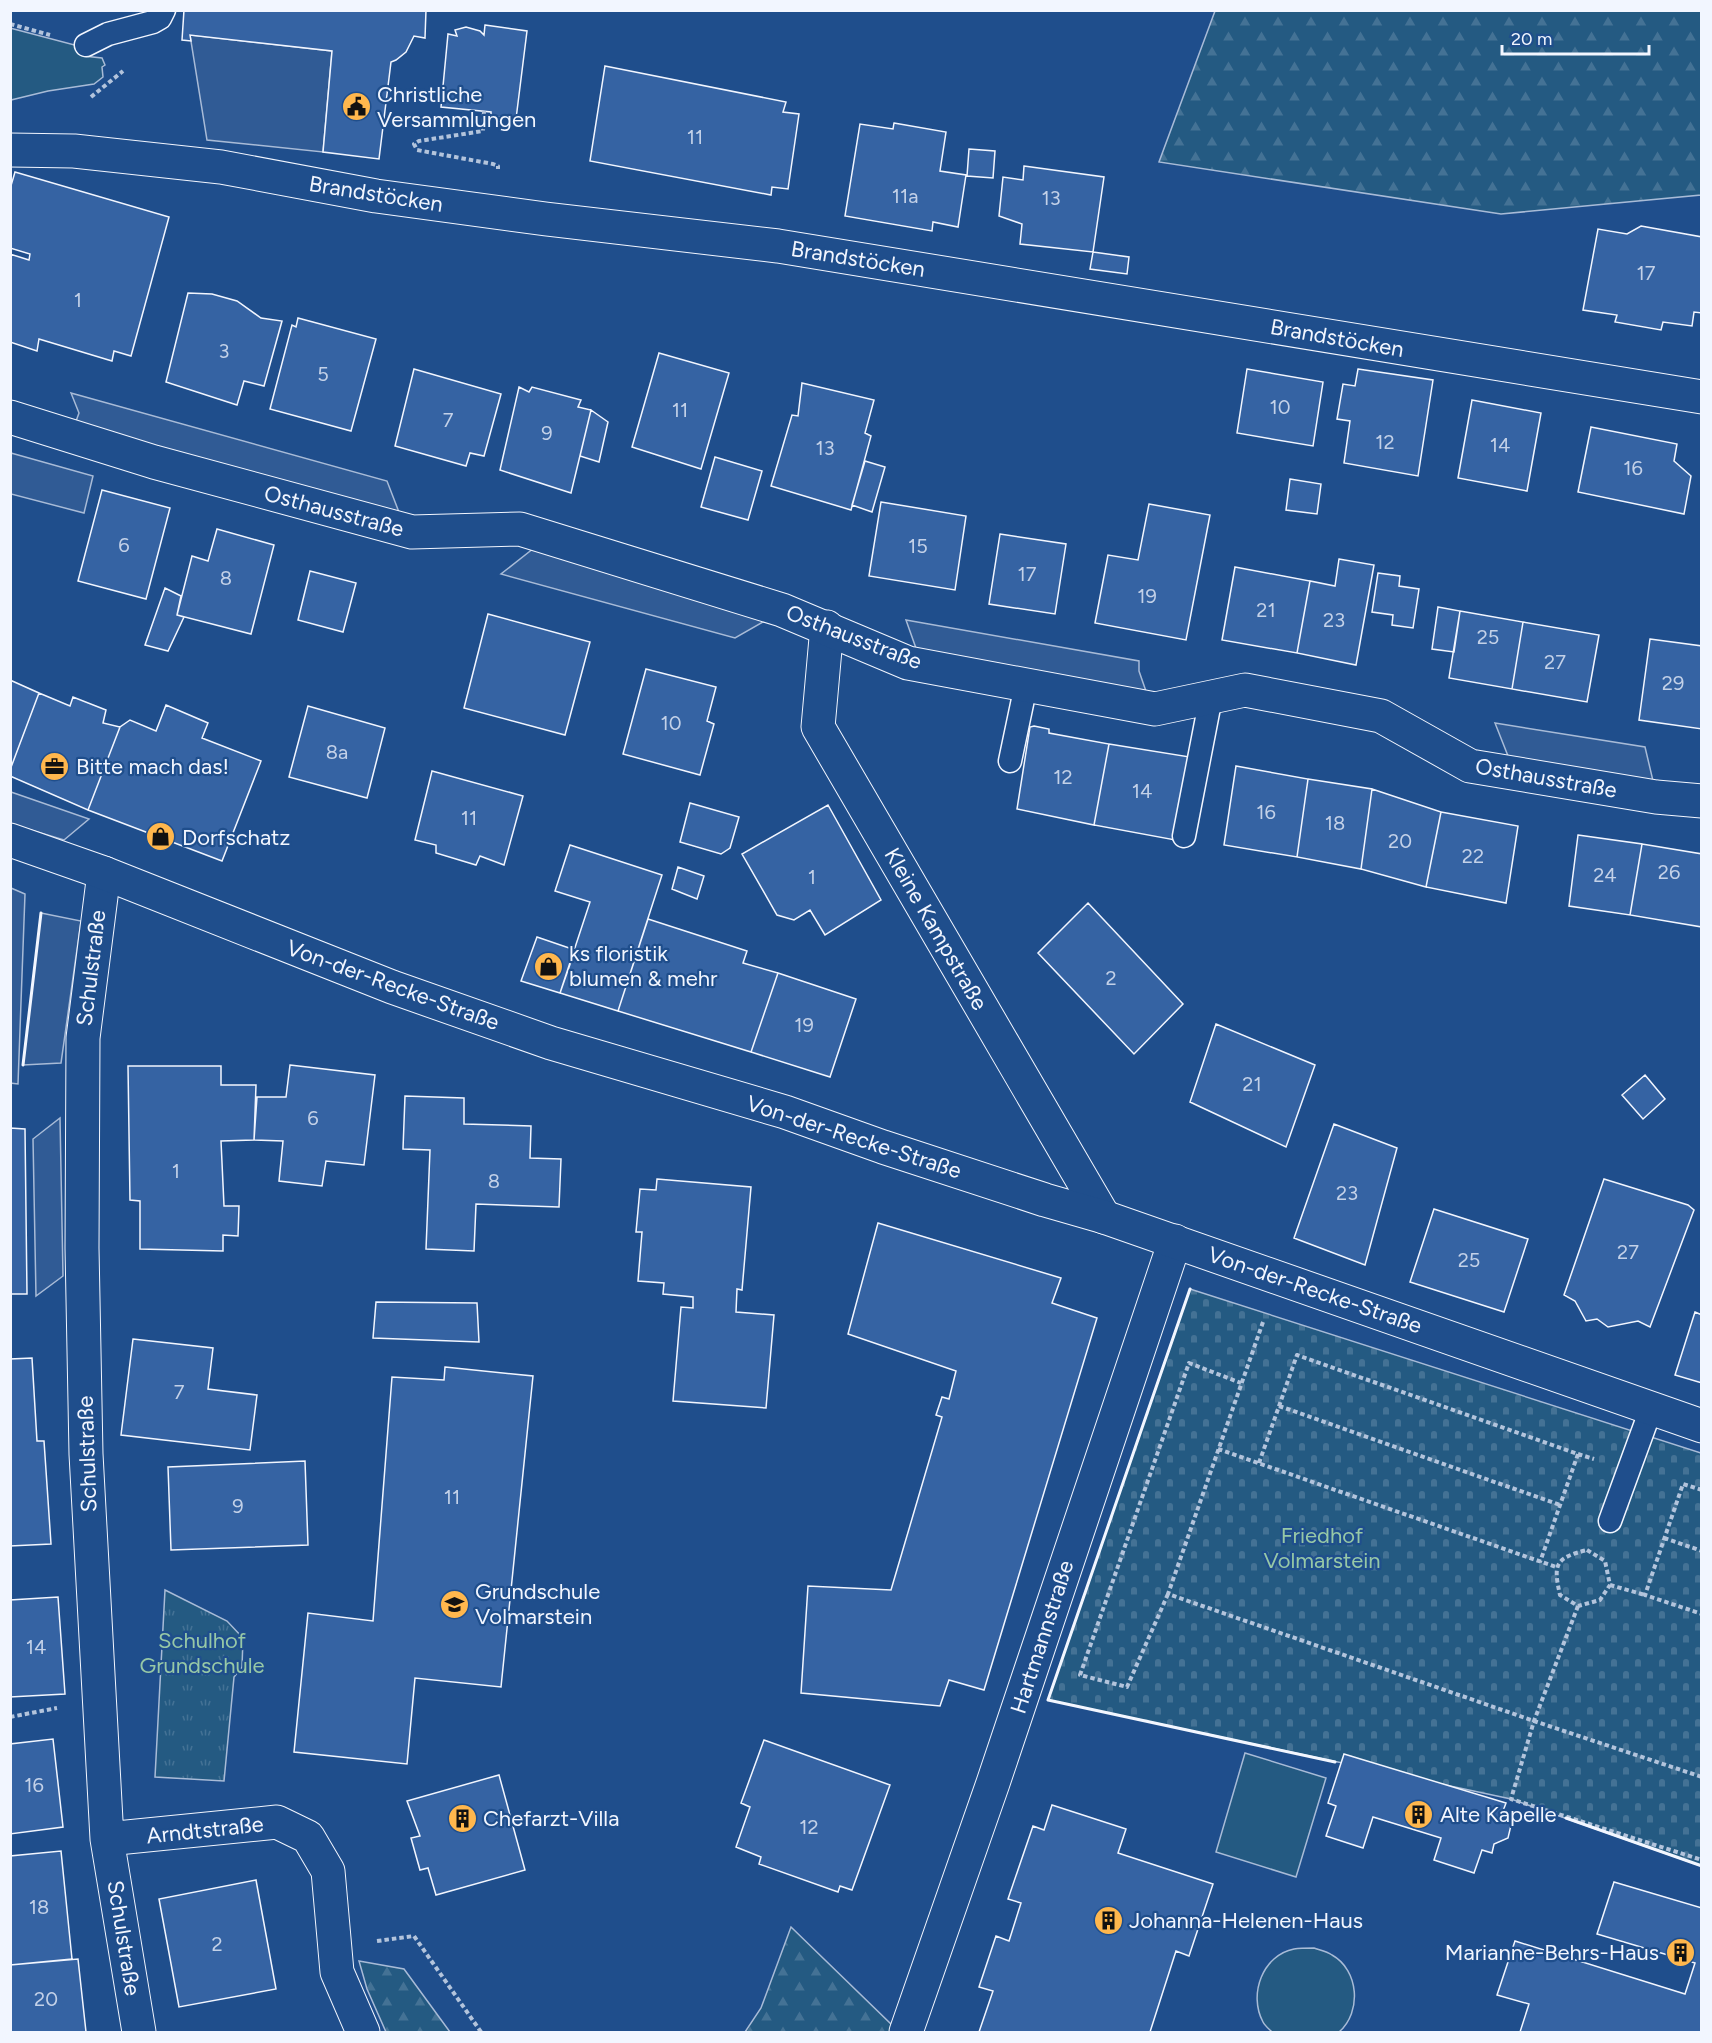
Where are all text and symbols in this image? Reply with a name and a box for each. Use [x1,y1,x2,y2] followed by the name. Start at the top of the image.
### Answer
[1502,18,1649,56] scale bar
[1511,28,1552,50] text: 20 m
[377,81,536,133] place label: Christliche Versammlungen
[340,91,372,123] public building icon: Christliche Versammlungen
[687,125,703,149] house number: 11
[307,170,445,218] street label: Brandstöcken
[892,184,918,208] house number: 11a
[1041,186,1061,210] house number: 13
[789,235,927,283] street label: Brandstöcken
[1637,261,1656,285] house number: 17
[74,288,82,312] house number: 1
[1268,313,1406,363] street label: Brandstöcken
[219,339,229,363] house number: 3
[317,362,329,386] house number: 5
[1269,395,1291,419] house number: 10
[672,398,688,422] house number: 11
[443,408,454,432] house number: 7
[541,421,553,445] house number: 9
[1375,430,1395,454] house number: 12
[1490,433,1510,457] house number: 14
[815,436,835,460] house number: 13
[1623,456,1643,480] house number: 16
[261,479,407,543] street label: Osthausstraße
[118,533,130,557] house number: 6
[908,534,928,558] house number: 15
[1018,562,1037,586] house number: 17
[220,566,232,590] house number: 8
[1137,584,1157,608] house number: 19
[1256,598,1276,622] house number: 21
[782,599,926,675] street label: Osthausstraße
[1323,608,1345,632] house number: 23
[1477,625,1499,649] house number: 25
[1544,650,1566,674] house number: 27
[1662,671,1684,695] house number: 29
[660,711,682,735] house number: 10
[326,740,348,764] house number: 8a
[39,750,71,782] office icon: Bitte mach das!
[1473,752,1619,804] street label: Osthausstraße
[76,753,229,780] place label: Bitte mach das!
[1053,765,1073,789] house number: 12
[1132,779,1152,803] house number: 14
[1256,800,1276,824] house number: 16
[461,806,477,830] house number: 11
[1325,811,1345,835] house number: 18
[145,821,177,853] shop icon: Dorfschatz
[182,824,290,851] place label: Dorfschatz
[1388,829,1412,853] house number: 20
[879,843,993,1015] street label: Kleine Kampstraße
[1462,844,1484,868] house number: 22
[1658,860,1680,884] house number: 26
[1593,863,1617,887] house number: 24
[808,865,816,889] house number: 1
[71,909,111,1027] street label: Schulstraße
[283,934,503,1036] street label: Von-der-Recke-Straße
[569,940,718,992] place label: ks floristik blumen & mehr
[532,950,564,982] shop icon: ks floristik blumen & mehr
[1105,966,1117,990] house number: 2
[794,1013,814,1037] house number: 19
[1242,1072,1262,1096] house number: 21
[743,1090,965,1184] street label: Von-der-Recke-Straße
[307,1106,319,1130] house number: 6
[172,1159,180,1183] house number: 1
[488,1169,500,1193] house number: 8
[1336,1181,1358,1205] house number: 23
[1617,1240,1639,1264] house number: 27
[1205,1241,1425,1339] street label: Von-der-Recke-Straße
[1458,1248,1480,1272] house number: 25
[174,1380,185,1404] house number: 7
[71,1395,103,1513] street label: Schulstraße
[444,1485,460,1509] house number: 11
[232,1494,244,1518] house number: 9
[1263,1522,1381,1574] park label: Friedhof Volmarstein
[1004,1557,1080,1717] street label: Hartmannstraße
[475,1578,600,1630] place label: Grundschule Volmarstein
[438,1588,470,1620] school or university icon: Grundschule Volmarstein
[139,1627,265,1679] park label: Schulhof Grundschule
[26,1635,46,1659] house number: 14
[24,1773,44,1797] house number: 16
[1403,1798,1435,1830] building icon: Alte Kapelle
[1440,1801,1557,1828] place label: Alte Kapelle
[446,1802,478,1834] building icon: Chefarzt-Villa
[483,1805,619,1832] place label: Chefarzt-Villa
[145,1810,265,1850] street label: Arndtstraße
[799,1815,819,1839] house number: 12
[102,1878,146,1998] street label: Schulstraße
[29,1895,49,1919] house number: 18
[1092,1904,1124,1936] building icon: Johanna-Helenen-Haus
[1129,1907,1363,1934] place label: Johanna-Helenen-Haus
[211,1932,223,1956] house number: 2
[1664,1936,1696,1968] building icon: Marianne-Behrs-Haus
[1445,1939,1659,1966] place label: Marianne-Behrs-Haus
[34,1987,58,2011] house number: 20

